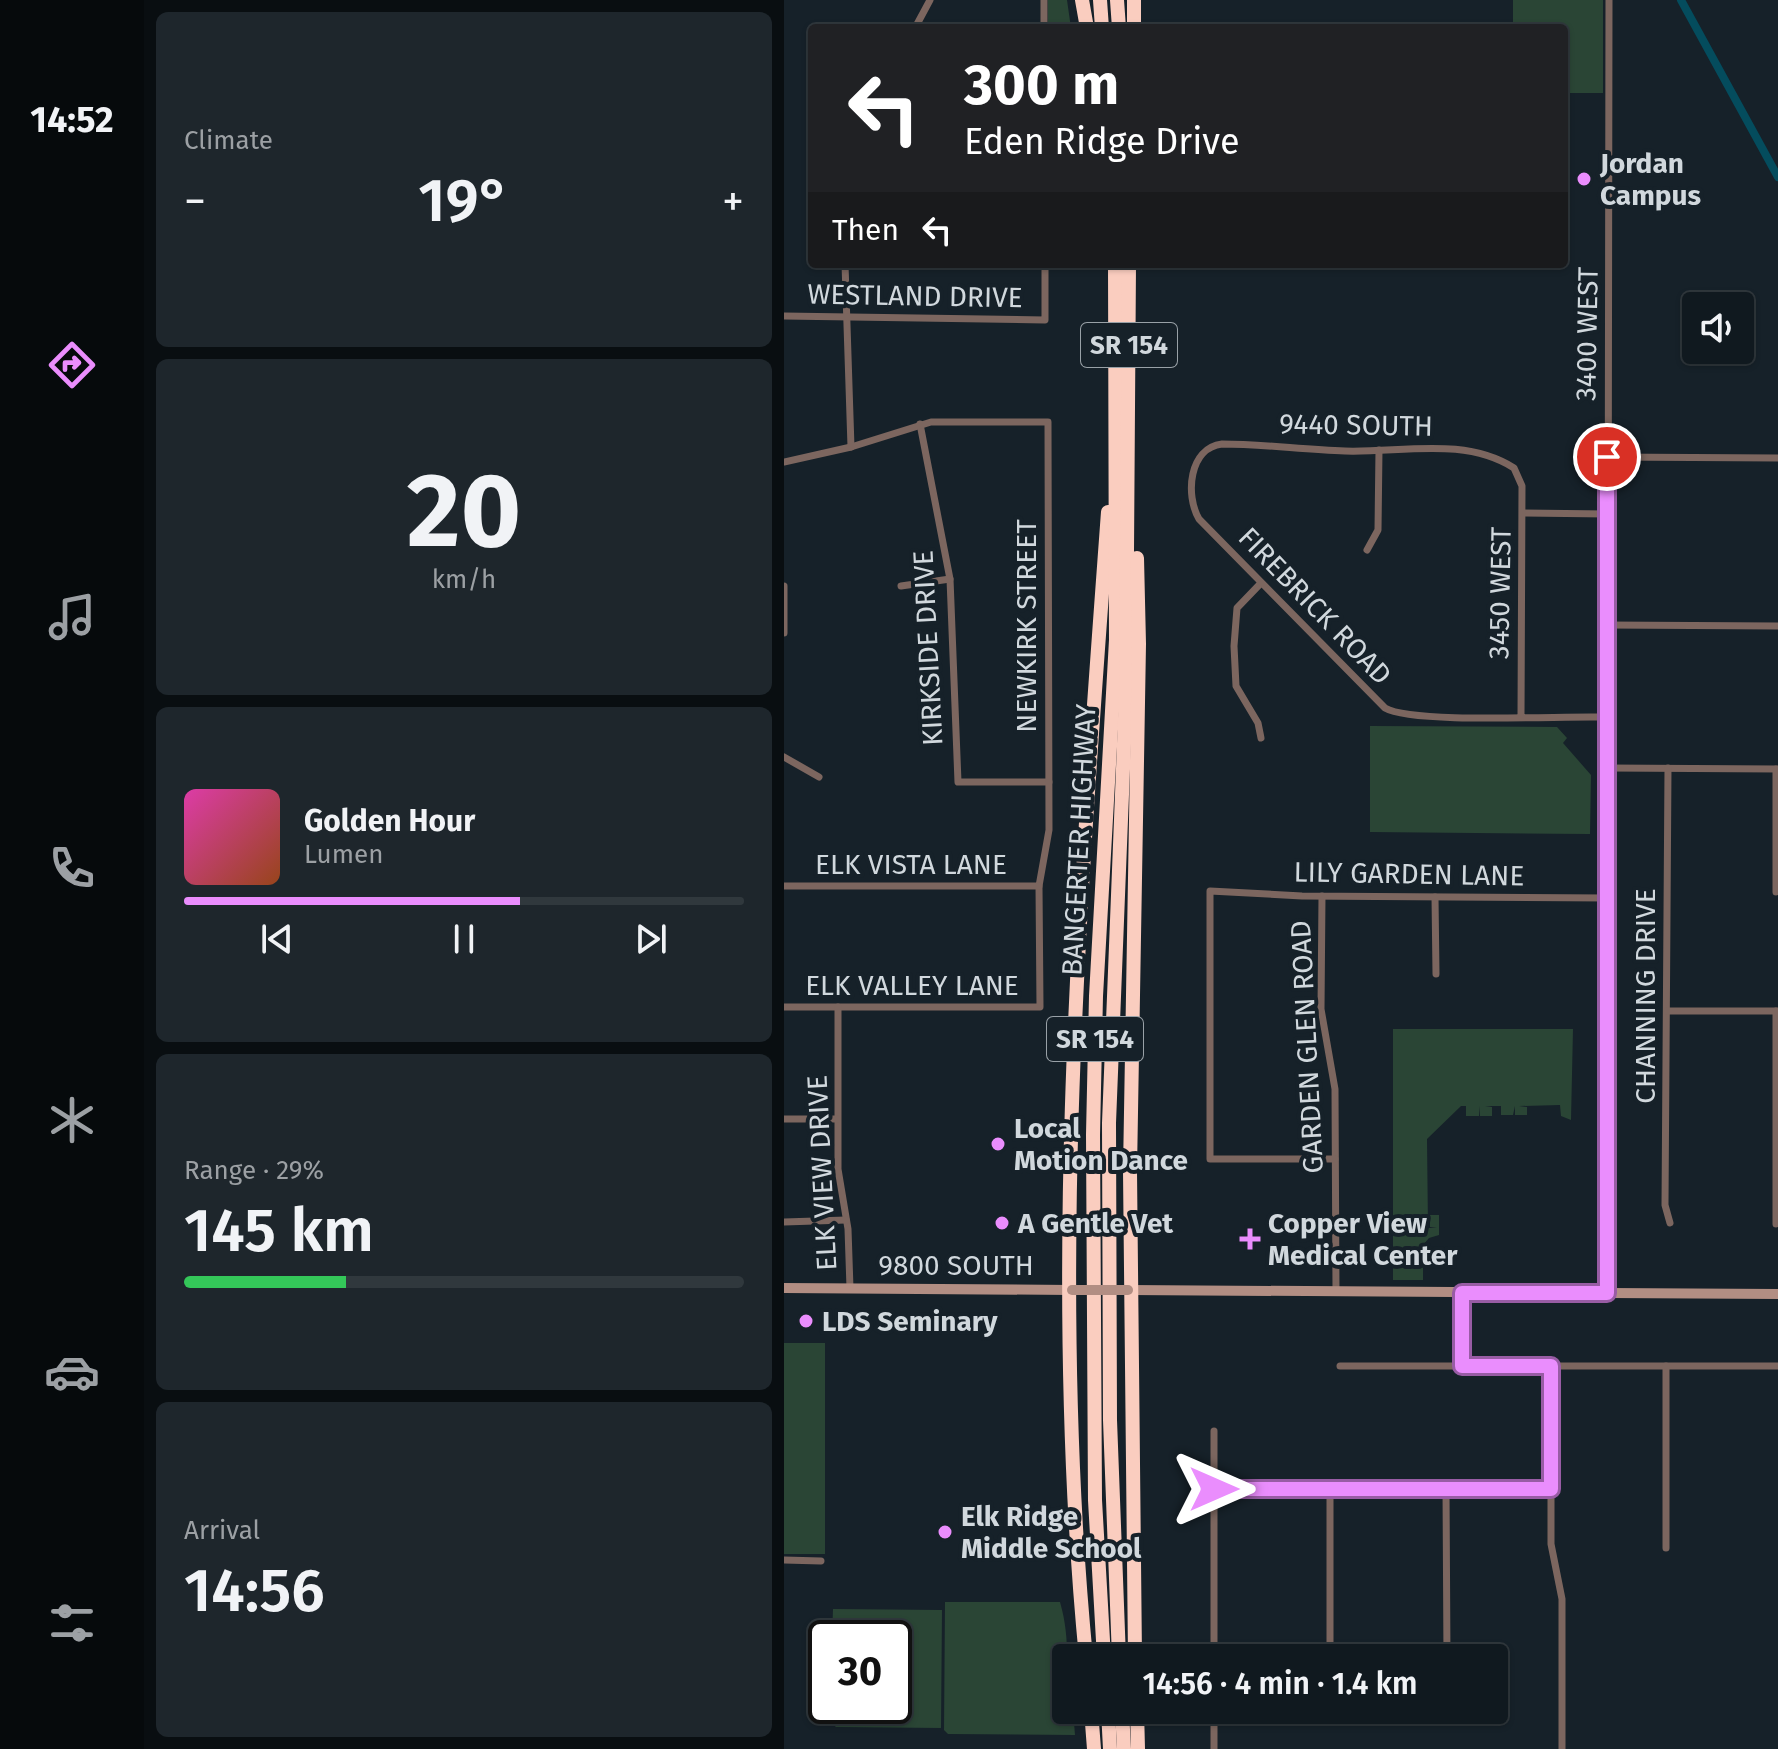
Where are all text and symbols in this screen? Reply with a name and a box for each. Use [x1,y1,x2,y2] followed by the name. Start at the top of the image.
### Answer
[964,52,1119,119] text: 300 m
[832,56,936,160] icon: left
[30,98,114,142] text: 14:52
[964,120,1240,164] text: Eden Ridge Drive
[184,125,273,156] text: Climate
[1599,147,1701,212] place label: Jordan Campus
[418,165,510,237] text: 19°
[1575,170,1593,188] marker: Jordan Campus
[184,175,206,228] text: −
[722,175,744,228] text: +
[915,208,959,252] icon: left
[832,212,899,248] text: Then
[1569,266,1605,401] street label: 3400 WEST
[807,278,1023,314] street label: WESTLAND DRIVE
[1682,292,1754,364] map controls
[1682,292,1754,364] button: sound
[1081,323,1177,367] road number: SR 154
[44,337,100,393] icon: directions
[1279,407,1433,443] street label: 9440 SOUTH
[1573,423,1641,491] pin
[1585,435,1629,479] icon: arrive
[407,449,521,574] text: 20
[1010,519,1043,733] street label: NEWKIRK STREET
[1232,521,1398,691] street label: FIREBRICK ROAD
[1482,526,1518,660] street label: 3450 WEST
[906,549,950,747] street label: KIRKSIDE DRIVE
[432,564,496,595] text: km/h
[44,589,100,645] icon: music
[1055,703,1103,977] street label: BANGERTER HIGHWAY
[304,803,475,839] text: Golden Hour
[304,839,383,870] text: Lumen
[44,840,100,896] icon: phone
[815,848,1007,881] street label: ELK VISTA LANE
[1293,855,1525,893] street label: LILY GARDEN LANE
[1629,888,1662,1104] street label: CHANNING DRIVE
[255,917,299,961] icon: previous
[442,917,486,961] icon: pause
[629,917,673,961] icon: next
[1284,920,1330,1174] street label: GARDEN GLEN ROAD
[805,969,1019,1002] street label: ELK VALLEY LANE
[1047,1017,1143,1061] road number: SR 154
[800,1074,844,1272] street label: ELK VIEW DRIVE
[44,1092,100,1148] icon: climate
[1014,1112,1188,1177] place label: Local Motion Dance
[989,1135,1007,1153] marker: Local Motion Dance
[184,1155,324,1186] text: Range · 29%
[184,1195,374,1267] text: 145 km
[1017,1207,1174,1240] place label: A Gentle Vet
[1268,1207,1458,1272] place label: Copper View Medical Center
[993,1214,1011,1232] marker: A Gentle Vet
[1239,1228,1261,1250] marker: Copper View Medical Center
[878,1249,1034,1282] street label: 9800 SOUTH
[822,1305,998,1338] place label: LDS Seminary
[797,1312,815,1330] marker: LDS Seminary
[44,1344,100,1400] icon: car
[1172,1447,1256,1531] position arrow
[961,1500,1142,1565] place label: Elk Ridge Middle School
[184,1515,260,1546] text: Arrival
[936,1523,954,1541] marker: Elk Ridge Middle School
[184,1555,325,1627] text: 14:56
[44,1595,100,1651] icon: filters
[808,1620,912,1724] speed limit sign: 30
[1142,1666,1418,1702] text: 14:56 · 4 min · 1.4 km

